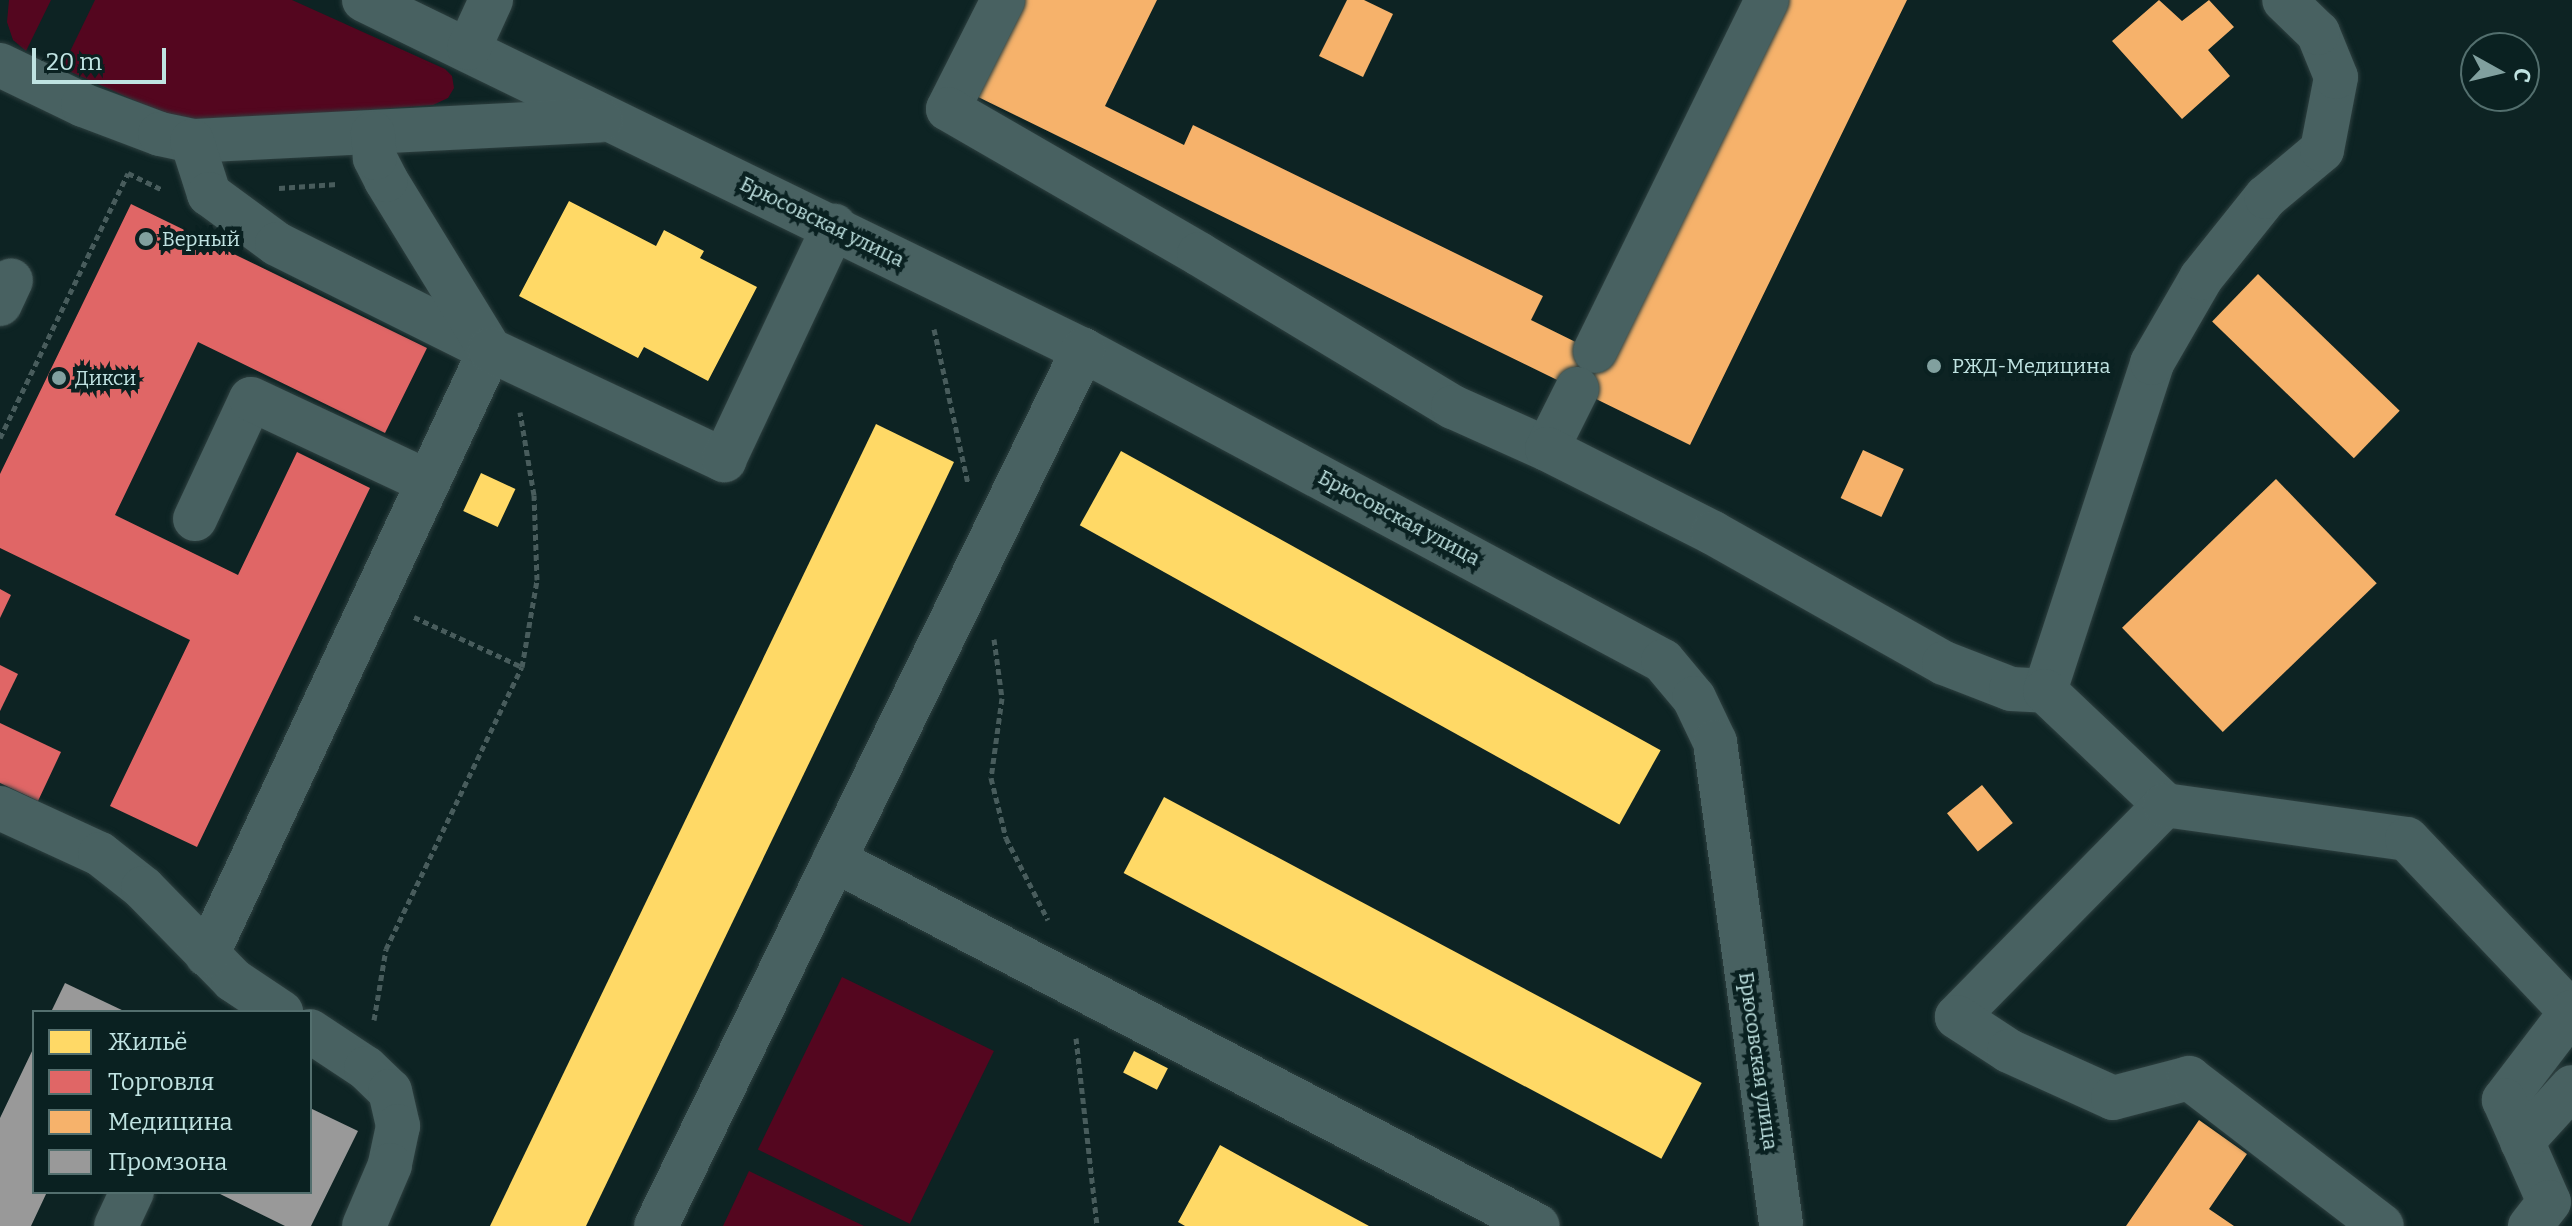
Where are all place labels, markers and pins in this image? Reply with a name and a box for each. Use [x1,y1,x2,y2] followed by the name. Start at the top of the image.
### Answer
[162,227,240,251] place label: Верный
[137,230,155,248] marker: Верный
[1952,354,2110,378] place label: РЖД-Медицина
[1923,355,1945,377] marker: РЖД-Медицина
[75,366,136,390] place label: Дикси
[50,369,68,387] marker: Дикси

